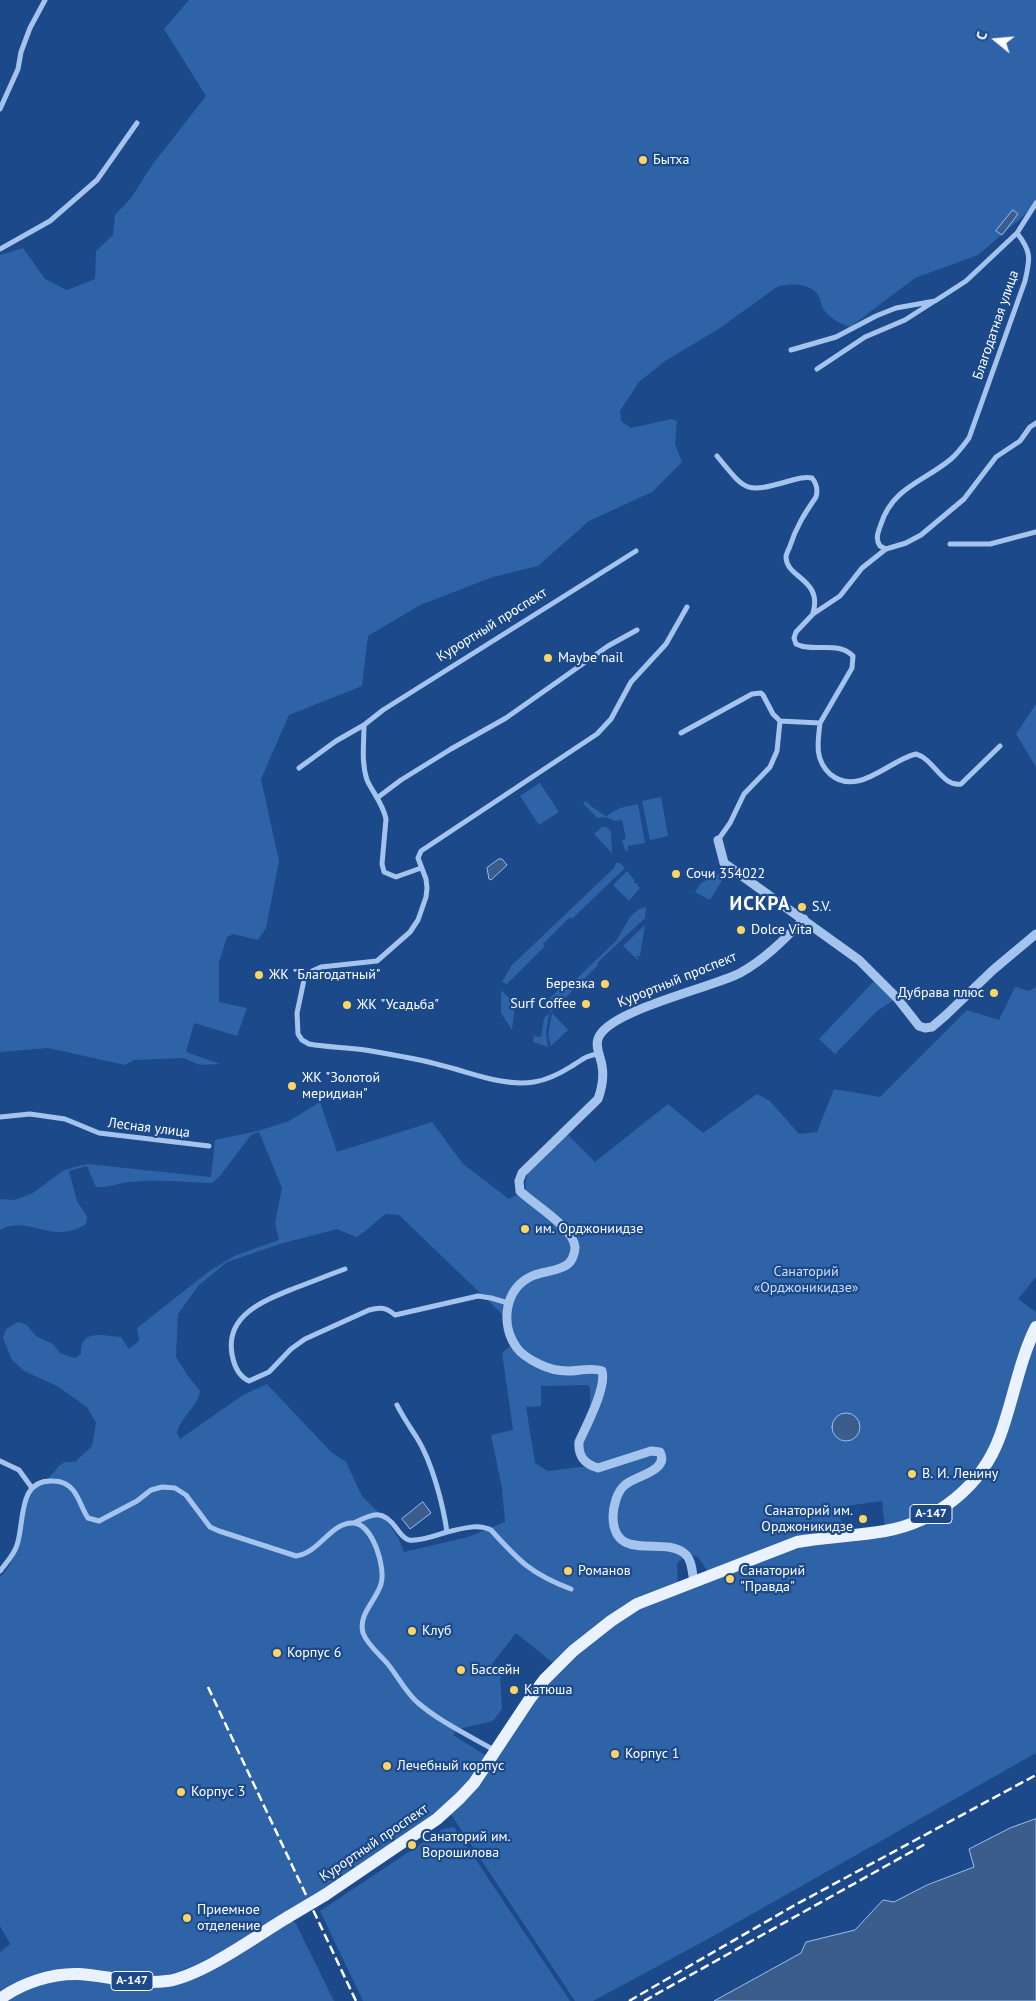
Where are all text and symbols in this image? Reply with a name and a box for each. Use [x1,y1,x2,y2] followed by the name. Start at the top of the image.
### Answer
[971,15,1021,65] north arrow
[972,29,991,42] text: С
[653,152,690,168] place label: Бытха
[637,154,649,166] marker: Бытха
[969,268,1023,382] street label: Благодатная улица
[434,584,550,666] street label: Курортный проспект
[558,650,623,666] place label: Maybe nail
[542,652,554,664] marker: Maybe nail
[686,866,765,882] place label: Сочи 354022
[670,868,682,880] marker: Сочи 354022
[729,894,791,916] district label: ИСКРА
[812,899,831,915] place label: S.V.
[796,901,808,913] marker: S.V.
[751,922,812,938] place label: Dolce Vita
[735,924,747,936] marker: Dolce Vita
[615,948,739,1012] street label: Курортный проспект
[269,967,381,983] place label: ЖК "Благодатный"
[253,969,265,981] marker: ЖК "Благодатный"
[546,976,595,992] place label: Березка
[599,978,611,990] marker: Березка
[898,985,984,1001] place label: Дубрава плюс
[988,987,1000,999] marker: Дубрава плюс
[510,996,576,1012] place label: Surf Coffee
[357,997,439,1013] place label: ЖК "Усадьба"
[580,998,592,1010] marker: Surf Coffee
[341,999,353,1011] marker: ЖК "Усадьба"
[302,1070,380,1102] place label: ЖК "Золотой меридиан"
[286,1080,298,1092] marker: ЖК "Золотой меридиан"
[107,1115,191,1141] street label: Лесная улица
[535,1221,643,1237] place label: им. Орджониидзе
[519,1223,531,1235] marker: им. Орджониидзе
[753,1264,859,1296] park label: Санаторий «Орджоникидзе»
[922,1466,998,1482] place label: В. И. Ленину
[906,1468,918,1480] marker: В. И. Ленину
[761,1503,853,1535] place label: Санаторий им. Орджоникидзе
[910,1505,952,1524] road number: А-147
[857,1513,869,1525] marker: Санаторий им. Орджоникидзе
[578,1563,631,1579] place label: Романов
[740,1563,805,1595] place label: Санаторий "Правда"
[562,1565,574,1577] marker: Романов
[724,1573,736,1585] marker: Санаторий "Правда"
[422,1623,452,1639] place label: Клуб
[406,1625,418,1637] marker: Клуб
[287,1645,341,1661] place label: Корпус 6
[271,1647,283,1659] marker: Корпус 6
[471,1662,520,1678] place label: Бассейн
[455,1664,467,1676] marker: Бассейн
[524,1682,572,1698] place label: Катюша
[508,1684,520,1696] marker: Катюша
[625,1746,679,1762] place label: Корпус 1
[609,1748,621,1760] marker: Корпус 1
[397,1758,504,1774] place label: Лечебный корпус
[381,1760,393,1772] marker: Лечебный корпус
[191,1784,245,1800] place label: Корпус 3
[175,1786,187,1798] marker: Корпус 3
[317,1801,431,1885] street label: Курортный проспект
[422,1829,511,1861] place label: Санаторий им. Ворошилова
[406,1839,418,1851] marker: Санаторий им. Ворошилова
[197,1902,260,1934] place label: Приемное отделение
[181,1912,193,1924] marker: Приемное отделение
[111,1972,153,1990] road number: А-147

